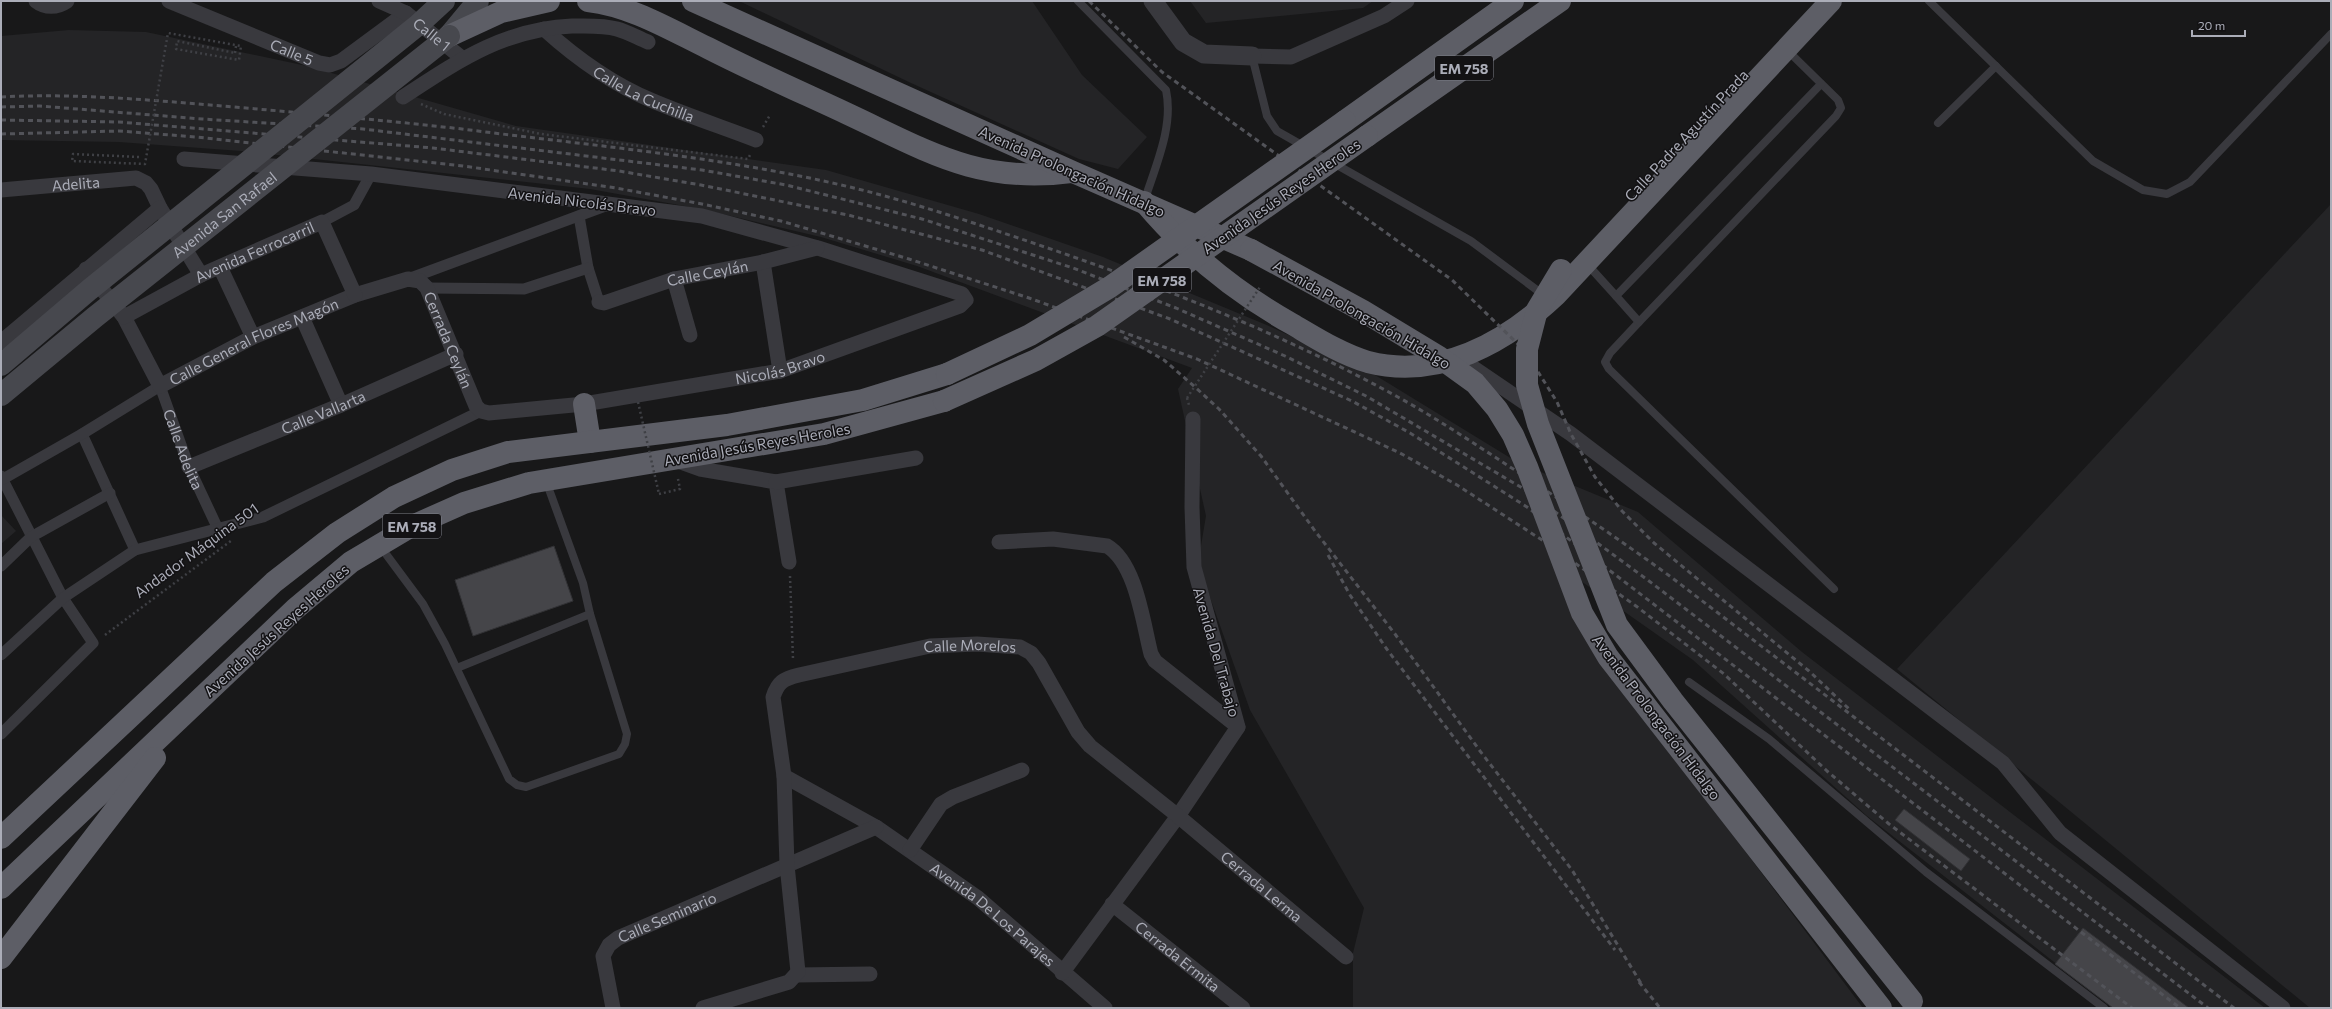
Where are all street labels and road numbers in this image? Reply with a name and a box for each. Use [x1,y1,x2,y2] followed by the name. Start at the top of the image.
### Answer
[410,13,454,54] street label: Calle 1
[268,35,316,69] street label: Calle 5
[1435,56,1493,80] road number: EM 758
[590,62,697,125] street label: Calle La Cuchilla
[1620,65,1752,205] street label: Calle Padre Agustín Prada
[976,122,1168,220] street label: Avenida Prolongación Hidalgo
[1198,134,1364,258] street label: Avenida Jesús Reyes Heroles
[168,168,280,261] street label: Avenida San Rafael
[51,172,101,194] street label: Adelita
[507,183,657,219] street label: Avenida Nicolás Bravo
[191,218,317,286] street label: Avenida Ferrocarril
[664,256,750,290] street label: Calle Ceylán
[1270,256,1454,372] street label: Avenida Prolongación Hidalgo
[1133,268,1191,292] road number: EM 758
[420,289,477,391] street label: Cerrada Ceylán
[166,294,341,389] street label: Calle General Flores Magón
[734,347,827,387] street label: Nicolás Bravo
[278,386,368,437] street label: Calle Vallarta
[160,407,207,492] street label: Calle Adelita
[662,419,852,469] street label: Avenida Jesús Reyes Heroles
[130,499,262,601] street label: Andador Máquina 501
[383,514,441,538] road number: EM 758
[200,560,352,700] street label: Avenida Jesús Reyes Heroles
[1190,585,1244,719] street label: Avenida Del Trabajo
[1589,631,1725,803] street label: Avenida Prolongación Hidalgo
[922,635,1017,656] street label: Calle Morelos
[1217,847,1306,926] street label: Cerrada Lerma
[927,858,1059,970] street label: Avenida De Los Parajes
[615,888,719,946] street label: Calle Seminario
[1132,917,1224,995] street label: Cerrada Ermita

